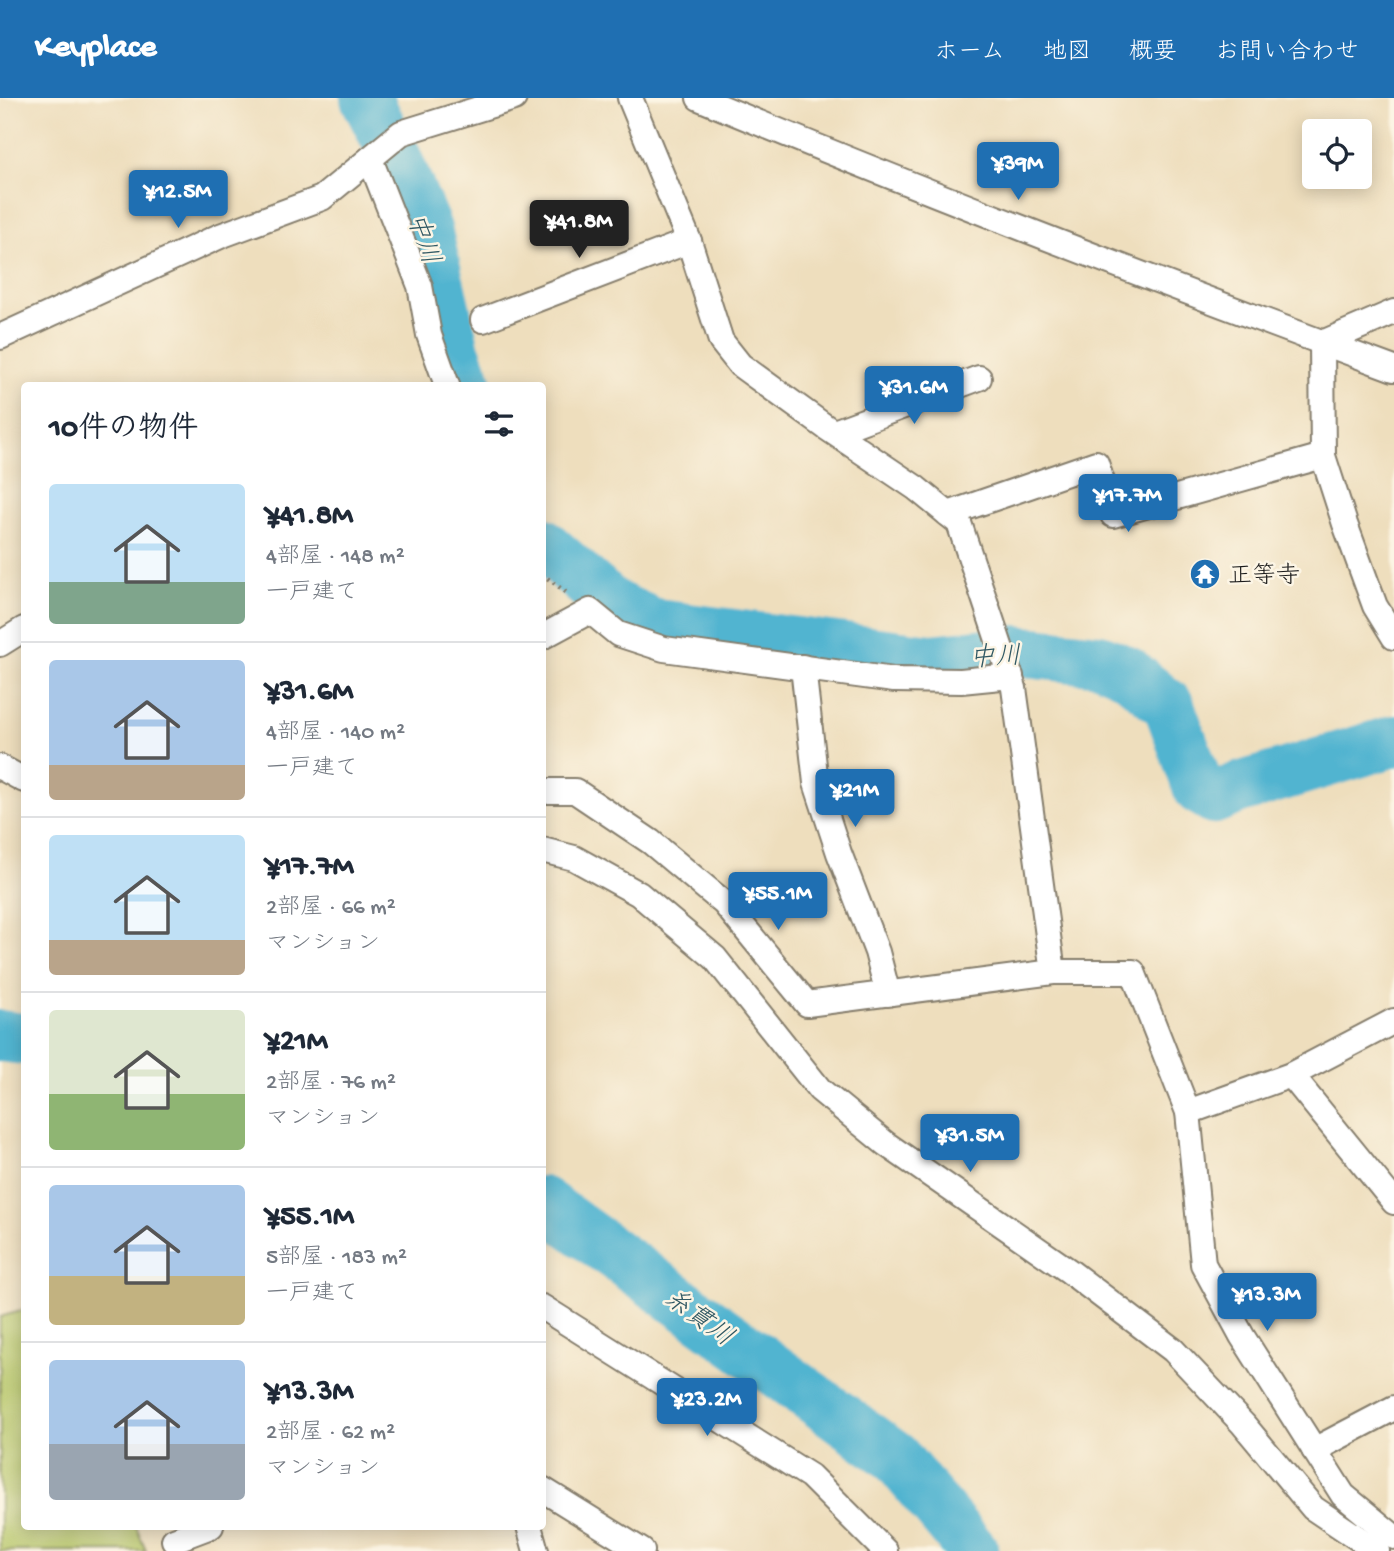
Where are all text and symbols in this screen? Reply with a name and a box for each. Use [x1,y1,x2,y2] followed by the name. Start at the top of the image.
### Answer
[35,30,157,68] text: Keyplace
[934,39,1005,68] text: ホーム
[1043,39,1091,68] text: 地図
[1129,39,1177,68] text: 概要
[1215,39,1359,68] text: お問い合わせ
[1302,119,1372,189] map controls
[1302,119,1372,189] button: locate
[977,142,1059,202] pin: ¥39M
[993,151,1043,178] text: ¥39M
[121,170,235,230] pin: ¥12.5M
[145,179,211,206] text: ¥12.5M
[522,200,636,260] pin: ¥41.8M
[398,209,446,269] water label: 中川
[546,209,612,236] text: ¥41.8M
[857,366,971,426] pin: ¥31.6M
[881,375,947,402] text: ¥31.6M
[480,405,518,443] icon: filters
[49,413,198,448] text: 10件の物件
[1071,474,1185,534] pin: ¥17.7M
[1094,483,1162,510] text: ¥17.7M
[266,500,353,535] text: ¥41.8M
[105,512,189,596] icon: home
[266,544,405,571] text: 4部屋 · 148 m²
[1188,557,1222,591] temple icon: 正等寺
[1228,562,1300,592] place label: 正等寺
[266,580,358,607] text: 一戸建て
[968,641,1022,676] water label: 中川
[266,676,353,711] text: ¥31.6M
[105,688,189,772] icon: home
[266,720,405,747] text: 4部屋 · 140 m²
[266,756,358,783] text: 一戸建て
[814,770,896,829] pin: ¥21M
[831,778,879,805] text: ¥21M
[266,851,353,886] text: ¥17.7M
[105,863,189,947] icon: home
[721,872,835,932] pin: ¥55.1M
[744,881,812,908] text: ¥55.1M
[266,895,396,922] text: 2部屋 · 66 m²
[266,931,380,958] text: マンション
[266,1026,328,1061] text: ¥21M
[105,1038,189,1122] icon: home
[266,1070,396,1097] text: 2部屋 · 76 m²
[266,1106,380,1133] text: マンション
[913,1114,1027,1174] pin: ¥31.5M
[936,1123,1004,1150] text: ¥31.5M
[266,1201,354,1236] text: ¥55.1M
[105,1213,189,1297] icon: home
[266,1245,407,1272] text: 5部屋 · 183 m²
[1210,1274,1324,1333] pin: ¥13.3M
[266,1281,358,1308] text: 一戸建て
[1233,1282,1301,1309] text: ¥13.3M
[657,1283,739,1355] water label: 糸貫川
[266,1376,353,1411] text: ¥13.3M
[650,1378,764,1438] pin: ¥23.2M
[673,1387,741,1414] text: ¥23.2M
[105,1388,189,1472] icon: home
[266,1420,395,1447] text: 2部屋 · 62 m²
[266,1456,380,1483] text: マンション

